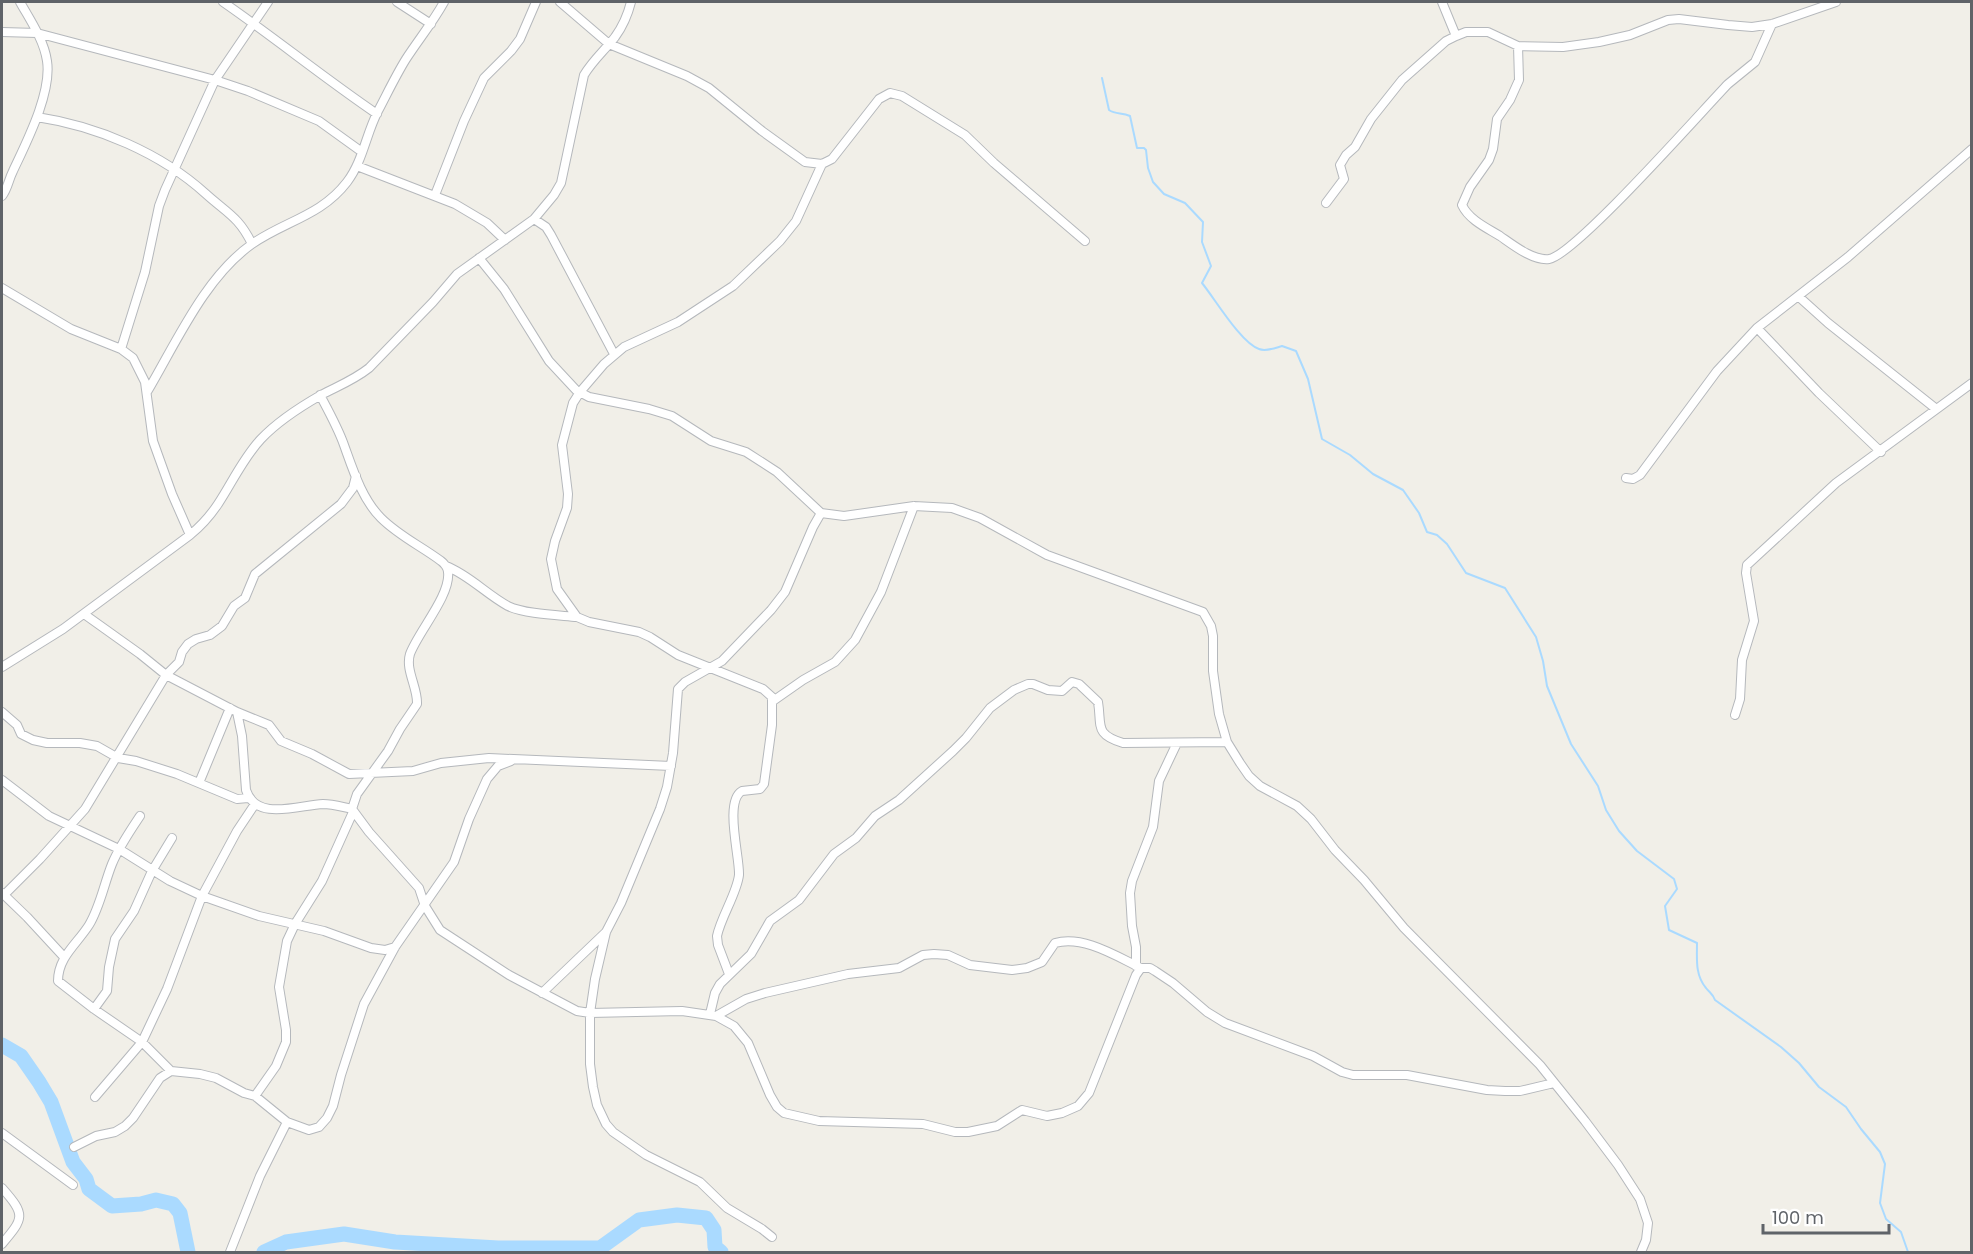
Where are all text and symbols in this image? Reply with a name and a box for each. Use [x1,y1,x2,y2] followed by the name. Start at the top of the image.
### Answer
[1763,1197,1889,1235] scale bar
[1772,1205,1824,1230] text: 100 m

